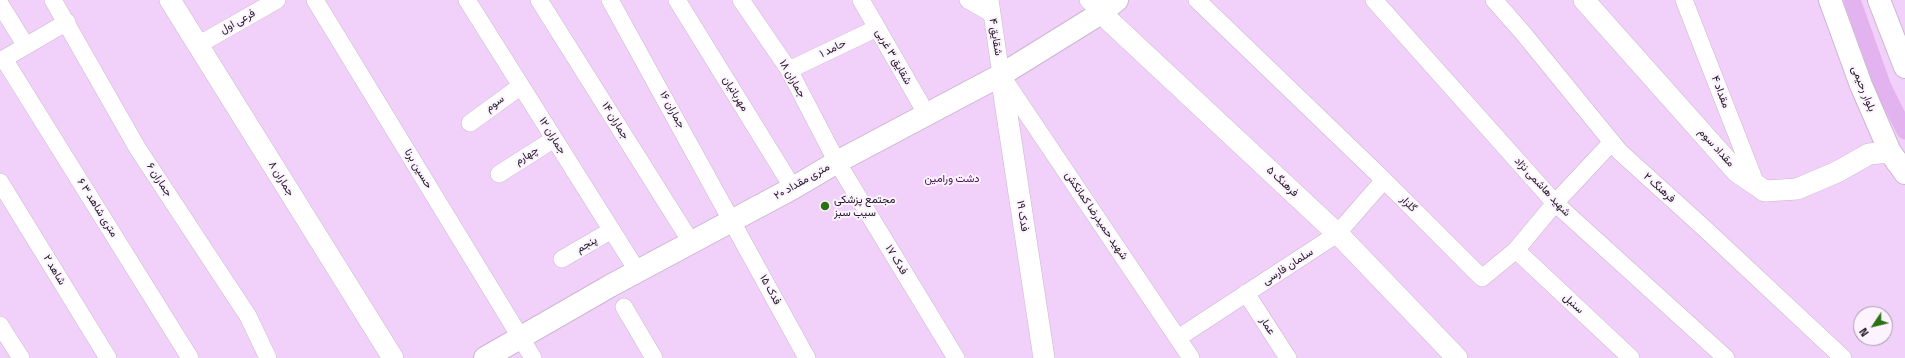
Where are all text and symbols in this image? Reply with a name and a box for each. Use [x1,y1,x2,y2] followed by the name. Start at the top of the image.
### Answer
[218,7,258,37] street label: فرعی اول
[986,17,1004,57] street label: شقایق ۴
[872,27,914,87] street label: شقایق ۳ غربی
[818,37,848,61] street label: حامد ۱
[776,58,808,100] street label: جماران ۱۸
[1848,64,1878,114] street label: بلوار رحیمی
[719,74,751,114] street label: مهربانیان
[1708,74,1732,110] street label: مقداد ۴
[656,89,688,131] street label: جماران ۱۶
[483,93,507,115] street label: سوم
[598,100,632,142] street label: جماران ۱۴
[536,115,568,157] street label: جماران ۱۲
[1695,126,1737,170] street label: مقداد سوم
[513,144,541,168] street label: چهارم
[401,147,435,191] street label: حسین برنا
[1511,155,1573,219] street label: شهید هاشمی نژاد
[265,159,297,199] street label: جماران ۸
[143,161,175,199] street label: جماران ۶
[772,161,832,203] street label: ۲۰ متری مقداد
[1263,164,1301,200] street label: فرهنگ ۵
[1062,169,1130,263] street label: شهید حمیدرضا کمانکش
[1640,170,1678,206] street label: فرهنگ ۲
[924,172,980,186] park label: دشت ورامین
[74,176,120,240] street label: ۶ متری شاهد ۳
[834,193,895,219] place label: مجتمع پزشکی سیب سبز
[1397,193,1419,215] street label: گلزار
[819,200,831,212] marker: مجتمع پزشکی سیب سبز
[1013,200,1031,232] street label: فدک ۱۹
[574,234,600,256] street label: پنجم
[882,243,910,277] street label: فدک ۱۷
[1260,246,1316,288] street label: سلمان فارسی
[40,252,68,288] street label: شاهد ۲
[756,273,784,307] street label: فدک ۱۵
[1560,291,1586,317] street label: سنبل
[1853,306,1893,346] north arrow
[1256,315,1278,337] street label: عمار
[1855,325,1873,340] text: N

